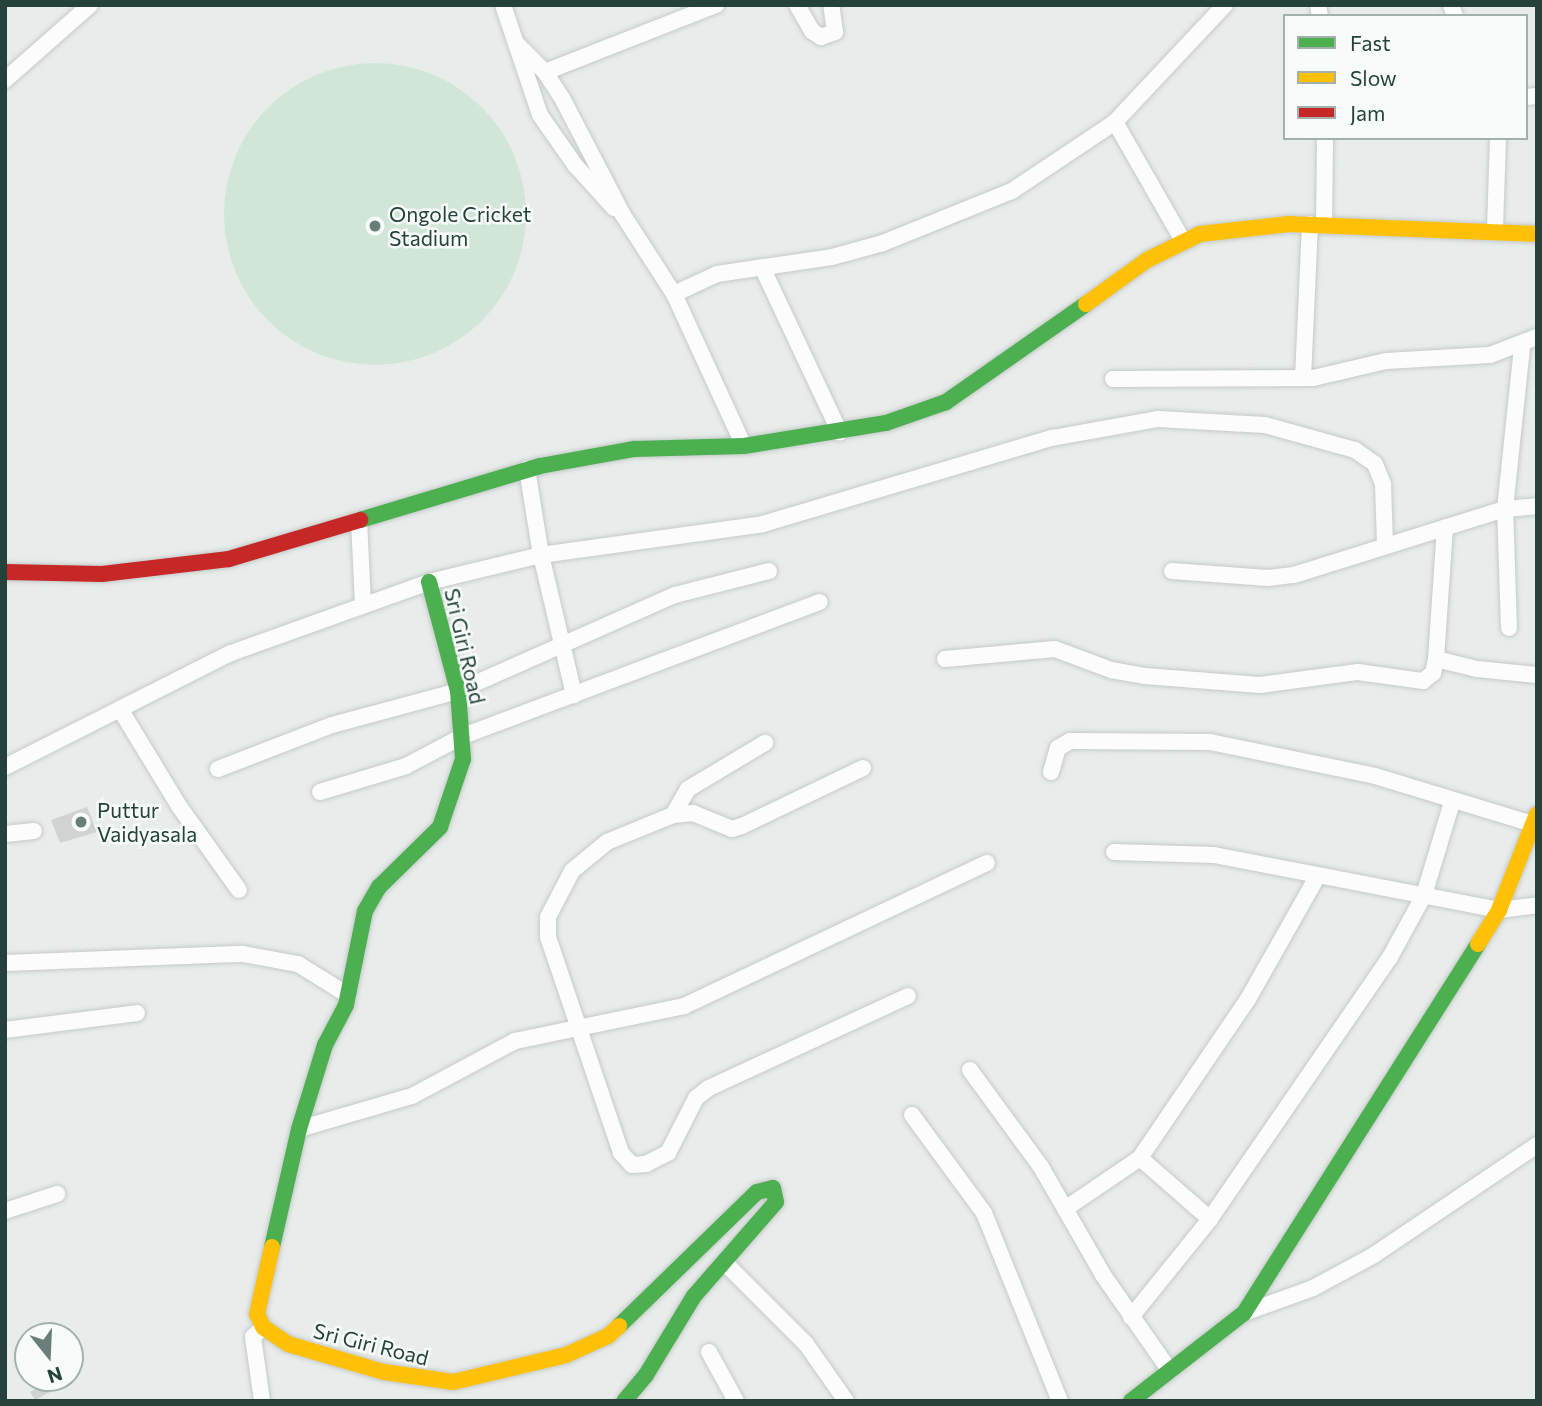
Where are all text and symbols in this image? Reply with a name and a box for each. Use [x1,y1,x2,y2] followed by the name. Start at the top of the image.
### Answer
[1283,14,1528,140] legend
[1350,30,1391,55] text: Fast
[1350,65,1397,90] text: Slow
[1350,100,1385,125] text: Jam
[389,201,531,251] place label: Ongole Cricket Stadium
[367,218,383,234] marker: Ongole Cricket Stadium
[439,586,491,706] street label: Sri Giri Road
[97,797,197,847] place label: Puttur Vaidyasala
[71,812,91,832] marker: Puttur Vaidyasala
[311,1318,431,1370] street label: Sri Giri Road
[14,1322,84,1392] north arrow
[45,1362,65,1389] text: N

